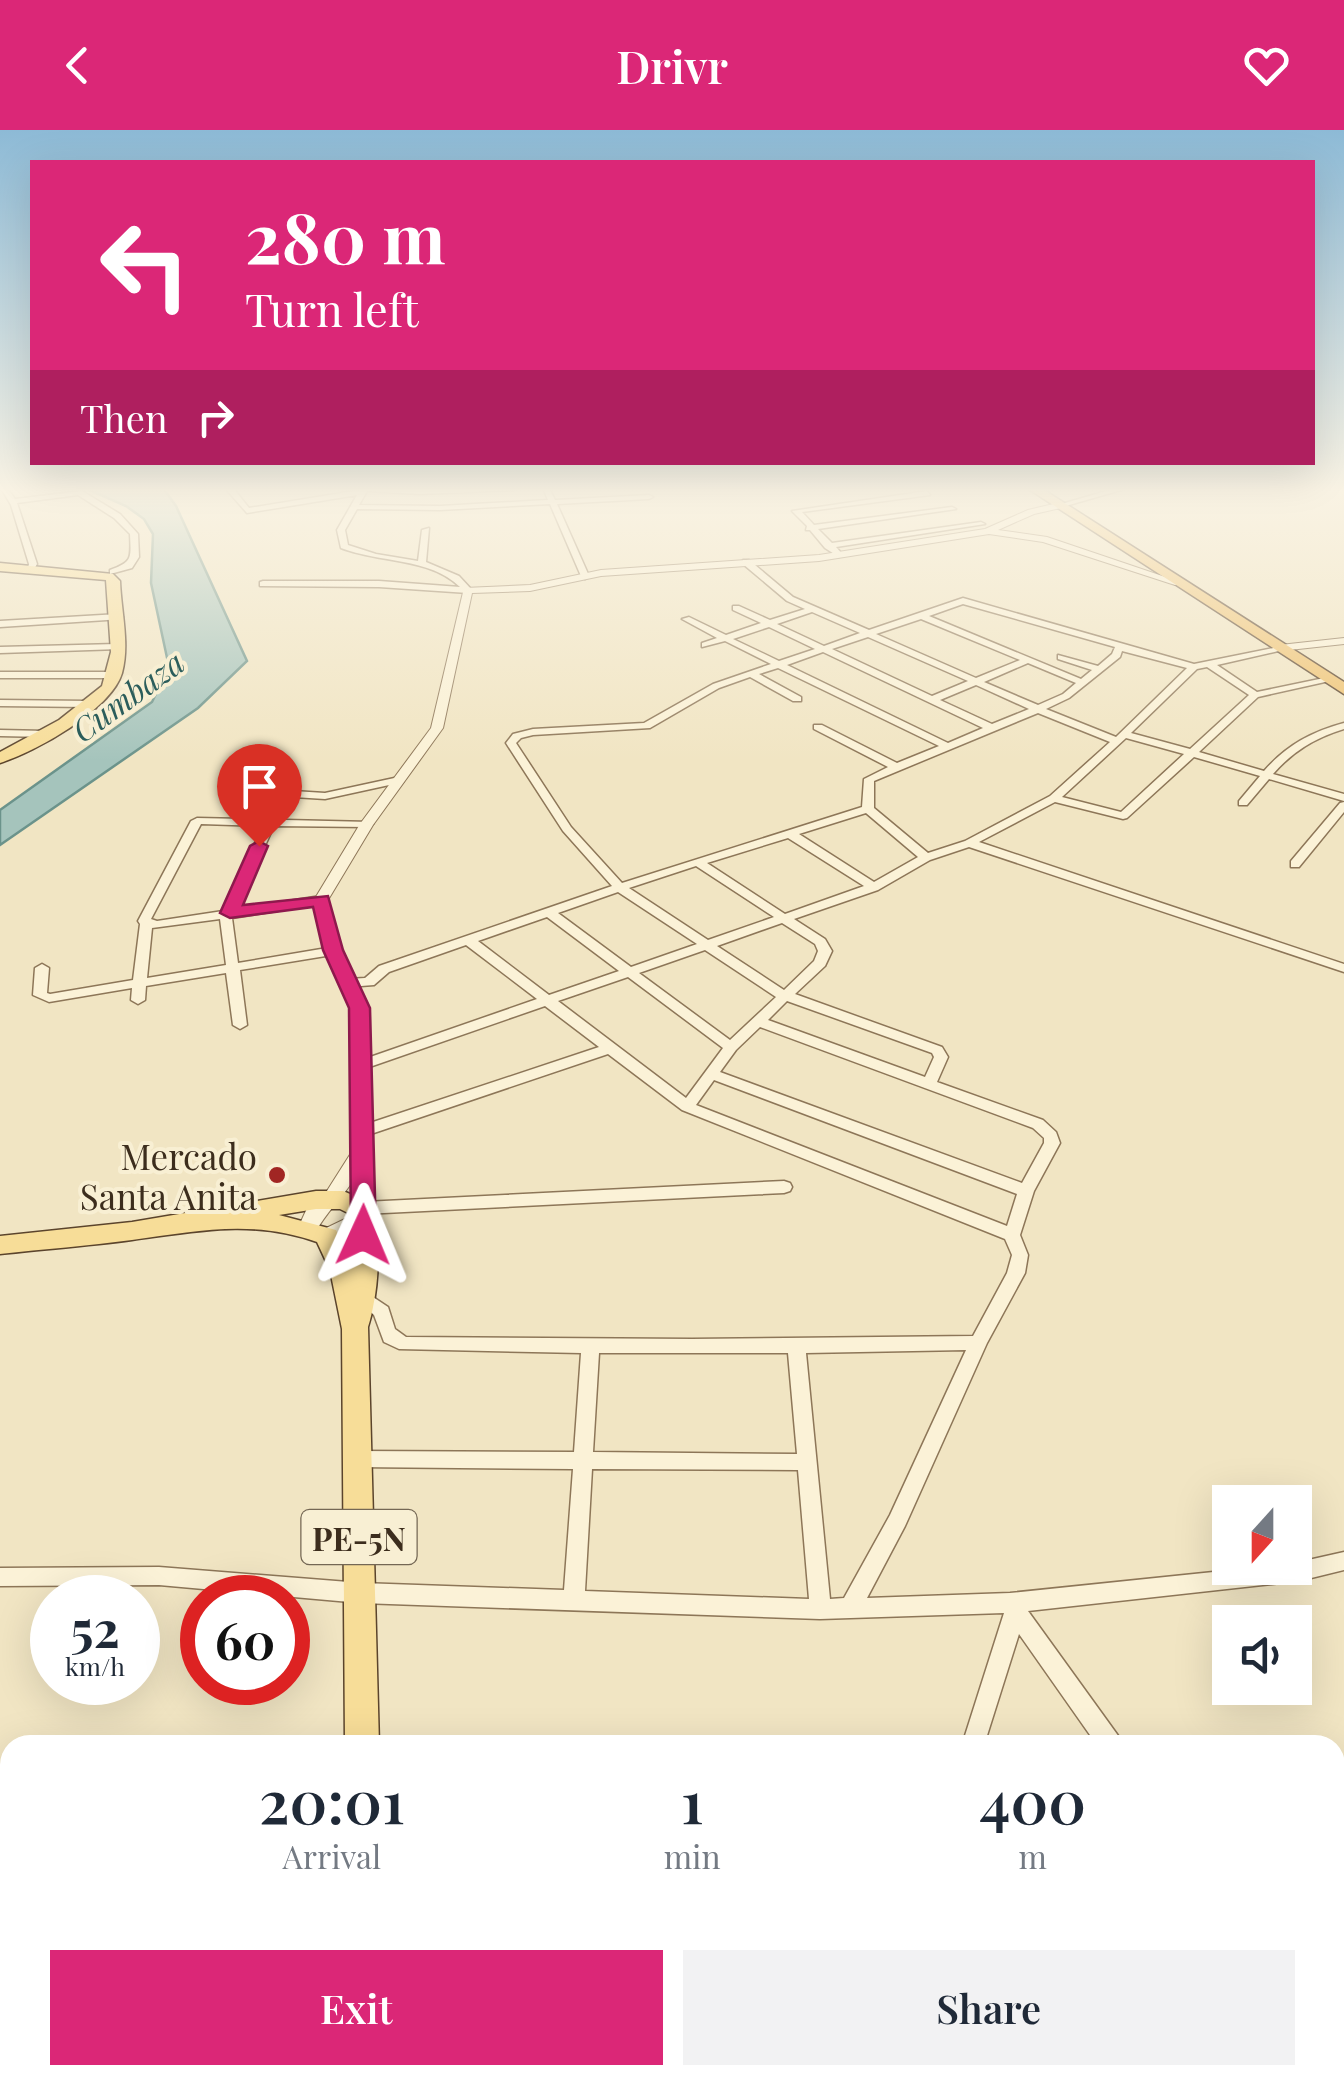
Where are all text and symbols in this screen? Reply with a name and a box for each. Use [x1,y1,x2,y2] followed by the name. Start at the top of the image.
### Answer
[616,35,728,95] text: Drivr
[50,38,105,93] icon: back
[1239,38,1294,93] icon: heart
[245,188,446,282] text: 280 m
[80,200,210,330] icon: left
[245,278,419,338] text: Turn left
[188,390,243,445] icon: right
[80,392,168,443] text: Then
[62,640,192,750] water label: Cumbaza
[217,744,302,847] pin
[232,759,287,814] icon: arrive
[80,1132,258,1219] place label: Mercado Santa Anita
[266,1164,288,1186] marker: Mercado Santa Anita
[311,1183,415,1287] position arrow
[1212,1485,1312,1585] north arrow
[1212,1485,1312,1705] map controls
[302,1510,416,1564] road number: PE-5N
[180,1575,310,1705] speed limit sign: 60
[70,1594,120,1661] text: 52
[1212,1605,1312,1705] button: sound
[65,1649,125,1682] text: km/h
[259,1759,405,1839] text: 20:01
[681,1759,703,1839] text: 1
[979,1759,1086,1839] text: 400
[283,1834,381,1877] text: Arrival
[664,1834,721,1877] text: min
[1019,1834,1047,1877] text: m
[50,1950,663,2065] button: Exit
[683,1950,1295,2065] button: Share

